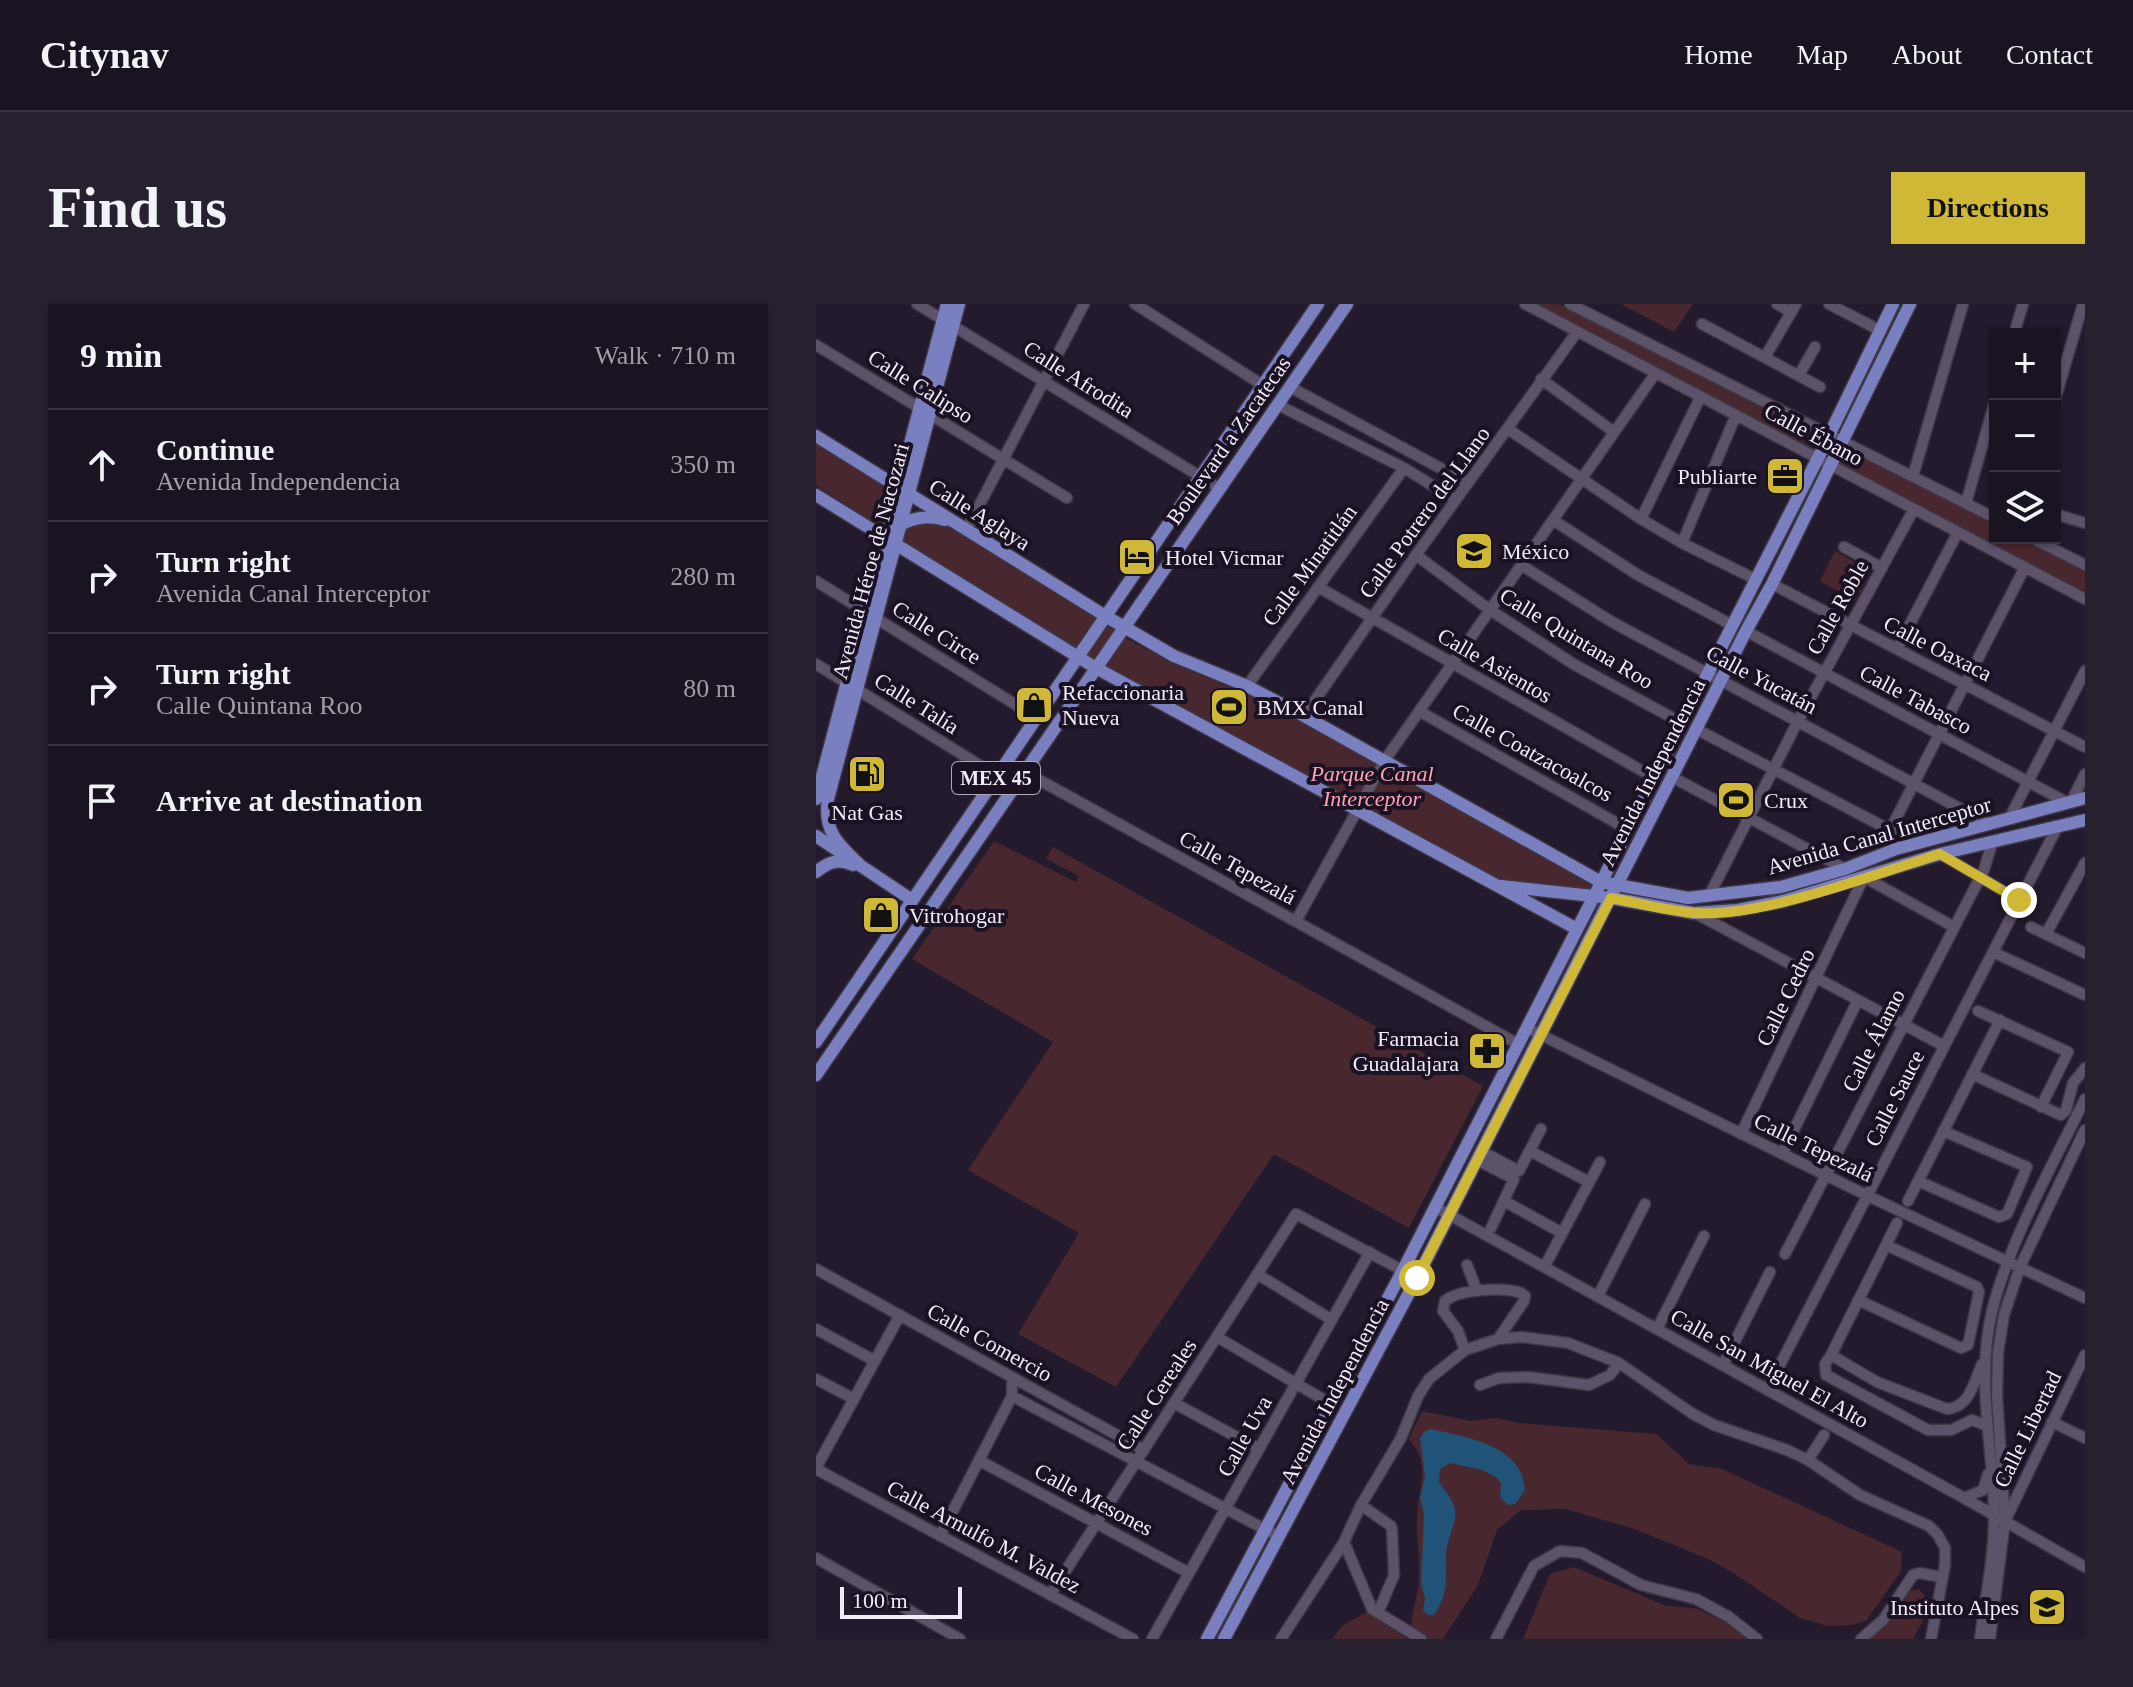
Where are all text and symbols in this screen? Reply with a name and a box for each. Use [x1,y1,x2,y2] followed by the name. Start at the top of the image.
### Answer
[40,34,169,76] text: Citynav
[1684,39,1753,70] text: Home
[1797,39,1848,70] text: Map
[1892,39,1962,70] text: About
[2006,39,2093,70] text: Contact
[1891,172,2085,244] button: Directions
[48,177,227,239] text: Find us
[1989,328,2061,544] map controls
[1989,328,2061,400] button: +
[1019,336,1139,423] street label: Calle Afrodita
[80,337,162,374] text: 9 min
[594,341,736,370] text: Walk · 710 m
[864,344,978,429] street label: Calle Calipso
[1161,352,1296,529] street label: Boulevard a Zacatecas
[1760,398,1867,471] street label: Calle Ébano
[1989,400,2061,472] button: −
[1354,422,1495,603] street label: Calle Potrero del Llano
[156,433,274,466] text: Continue
[827,440,914,682] street label: Avenida Héroe de Nacozari
[80,443,124,487] icon: ahead
[670,450,736,479] text: 350 m
[1764,455,1806,497] office icon: Publiarte
[1678,464,1757,489] place label: Publiarte
[156,467,400,496] text: Avenida Independencia
[1989,472,2061,544] button: layers
[925,474,1035,555] street label: Calle Aglaya
[1257,500,1362,631] street label: Calle Minatitlán
[1453,530,1495,572] school or university icon: México
[1116,536,1158,578] hotel icon: Hotel Vicmar
[1502,539,1569,564] place label: México
[156,545,291,578] text: Turn right
[1165,545,1284,570] place label: Hotel Vicmar
[80,555,124,599] icon: right
[1801,555,1874,659] street label: Calle Roble
[670,562,736,591] text: 280 m
[156,579,430,608] text: Avenida Canal Interceptor
[1495,583,1658,694] street label: Calle Quintana Roo
[888,595,986,669] street label: Calle Circe
[1880,611,1996,686] street label: Calle Oaxaca
[1433,623,1556,708] street label: Calle Asientos
[1702,640,1821,719] street label: Calle Yucatán
[156,657,291,690] text: Turn right
[1855,659,1976,739] street label: Calle Tabasco
[80,667,124,711] icon: right
[870,668,964,739] street label: Calle Talía
[683,674,736,703] text: 80 m
[1594,674,1711,870] street label: Avenida Independencia
[1062,680,1184,730] place label: Refaccionaria Nueva
[1013,684,1055,726] shop icon: Refaccionaria Nueva
[1208,686,1250,728] sports icon: BMX Canal
[156,691,363,720] text: Calle Quintana Roo
[1257,695,1364,720] place label: BMX Canal
[1448,698,1617,807] street label: Calle Coatzacoalcos
[846,753,888,795] fuel station icon: Nat Gas
[1309,761,1434,811] park label: Parque Canal Interceptor
[952,762,1040,794] road number: MEX 45
[80,779,124,823] icon: arrive
[1715,779,1757,821] sports icon: Crux
[156,784,423,817] text: Arrive at destination
[1764,788,1808,813] place label: Crux
[1764,791,1995,879] street label: Avenida Canal Interceptor
[831,800,903,825] place label: Nat Gas
[1175,825,1301,910] street label: Calle Tepezalá
[2001,882,2037,918] route end
[860,894,902,936] shop icon: Vitrohogar
[909,903,1005,928] place label: Vitrohogar
[1751,944,1820,1050] street label: Calle Cedro
[1837,985,1910,1096] street label: Calle Álamo
[1353,1026,1459,1076] place label: Farmacia Guadalajara
[1466,1030,1508,1072] pharmacy icon: Farmacia Guadalajara
[1860,1046,1929,1150] street label: Calle Sauce
[1750,1108,1878,1187] street label: Calle Tepezalá
[1399,1260,1435,1296] route start
[1275,1294,1394,1488] street label: Avenida Independencia
[923,1298,1056,1387] street label: Calle Comercio
[1666,1304,1873,1433] street label: Calle San Miguel El Alto
[1111,1334,1202,1455] street label: Calle Cereales
[1988,1367,2066,1492] street label: Calle Libertad
[1212,1391,1277,1481] street label: Calle Uva
[1030,1458,1157,1541] street label: Calle Mesones
[883,1475,1085,1598] street label: Calle Arnulfo M. Valdez
[840,1583,962,1619] scale bar
[2026,1586,2068,1628] school or university icon: Instituto Alpes
[852,1588,908,1613] text: 100 m
[1890,1595,2019,1620] place label: Instituto Alpes

